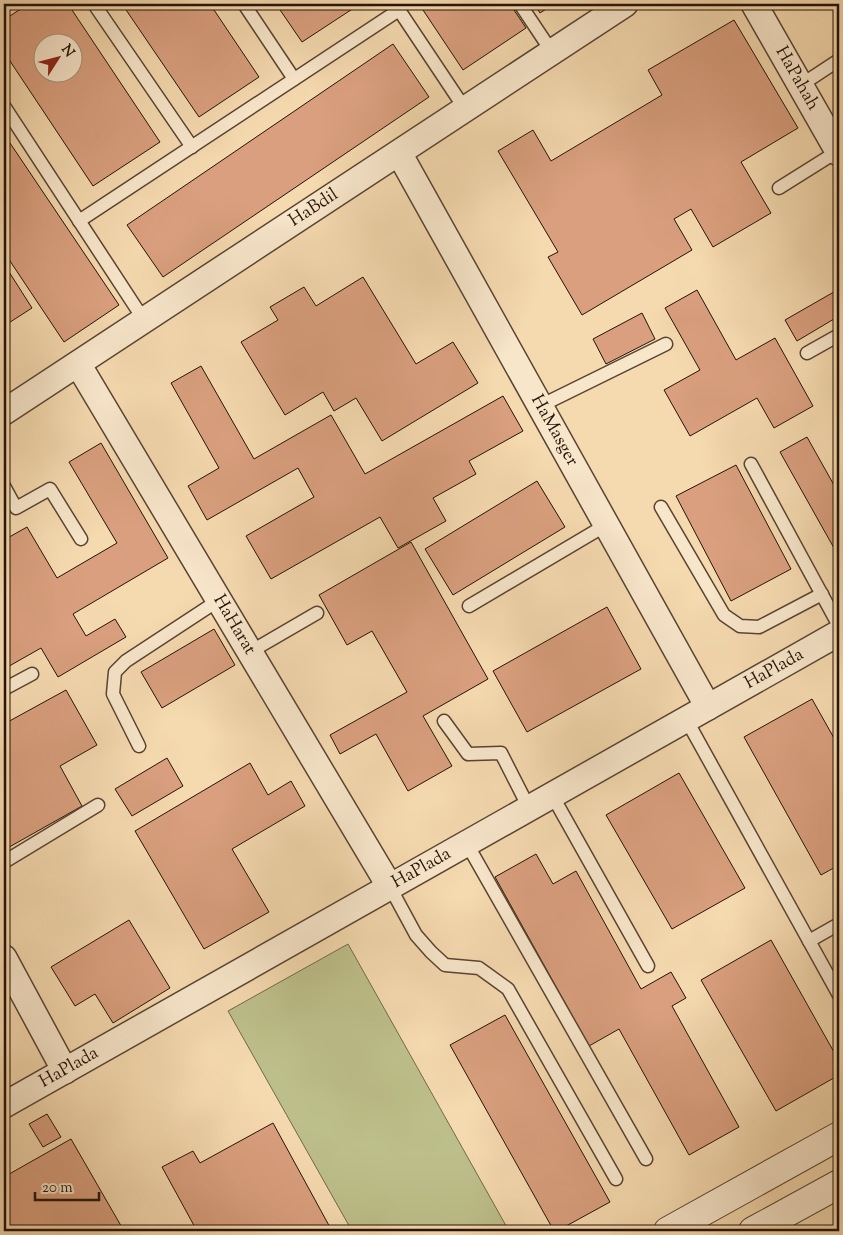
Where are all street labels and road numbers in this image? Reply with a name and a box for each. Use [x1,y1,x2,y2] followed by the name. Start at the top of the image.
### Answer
[768,42,826,116] street label: HaPahah
[284,183,344,234] street label: HaBdil
[523,390,584,471] street label: HaMasger
[206,590,262,660] street label: HaHarat
[740,642,809,697] street label: HaPlada
[387,842,456,896] street label: HaPlada
[35,1041,104,1095] street label: HaPlada

